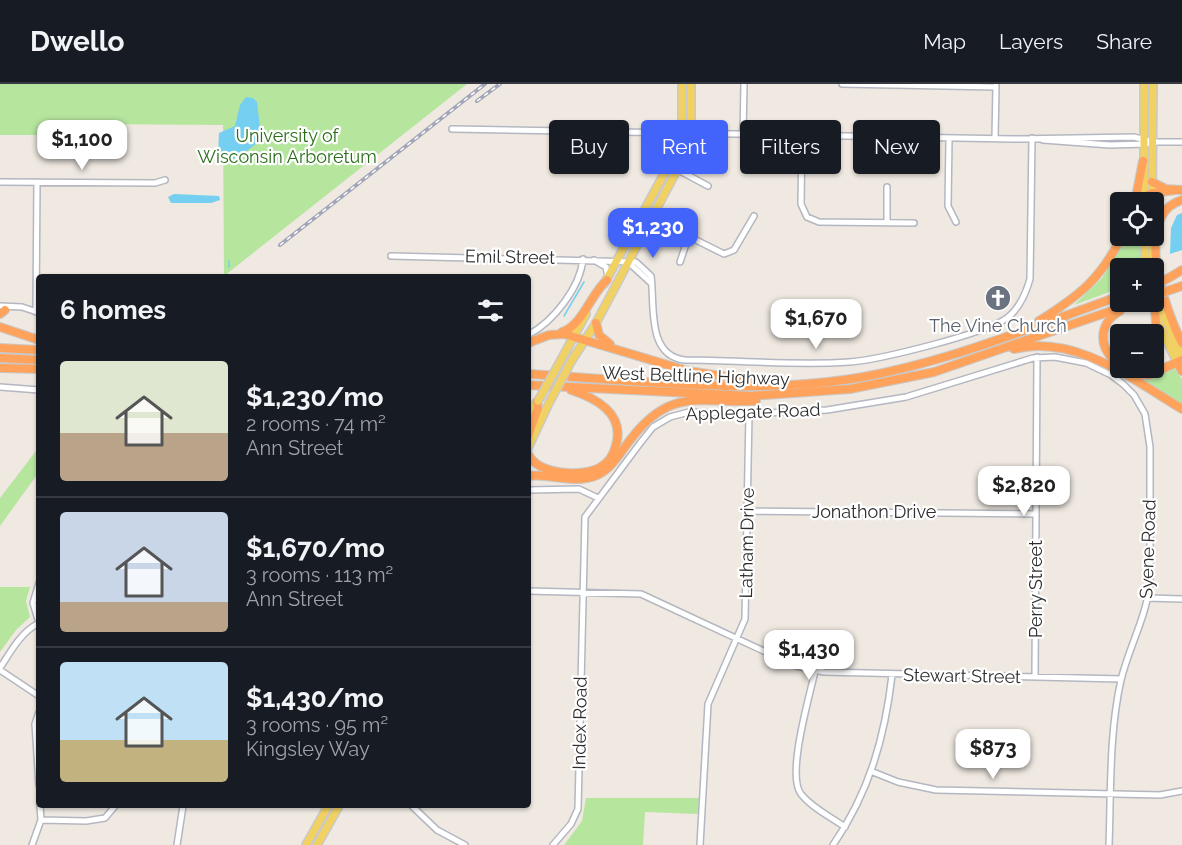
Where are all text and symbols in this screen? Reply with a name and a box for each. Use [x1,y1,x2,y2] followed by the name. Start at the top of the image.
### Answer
[30,25,125,58] text: Dwello
[923,29,966,54] text: Map
[999,29,1063,54] text: Layers
[1096,29,1152,54] text: Share
[33,120,131,171] pin: $1,100
[549,120,629,174] chip: Buy
[641,120,728,174] chip: Rent
[740,120,841,174] chip: Filters
[853,120,940,174] chip: New
[197,125,377,167] park label: University of Wisconsin Arboretum
[51,127,113,151] text: $1,100
[1110,192,1164,378] map controls
[1110,192,1164,246] button: locate
[604,208,702,259] pin: $1,230
[622,215,684,239] text: $1,230
[465,245,555,268] street label: Emil Street
[1110,258,1164,312] button: +
[983,283,1013,313] church icon: The Vine Church
[474,294,507,327] icon: filters
[60,295,166,325] text: 6 homes
[767,299,865,350] pin: $1,670
[785,306,847,330] text: $1,670
[929,315,1067,336] place label: The Vine Church
[1110,324,1164,378] button: −
[602,362,790,389] street label: West Beltline Highway
[246,382,384,412] text: $1,230/mo
[108,385,180,457] icon: home
[685,399,821,424] street label: Applegate Road
[246,412,386,436] text: 2 rooms · 74 m²
[246,436,343,460] text: Ann Street
[975,466,1073,517] pin: $2,820
[992,473,1056,497] text: $2,820
[735,487,758,598] street label: Latham Drive
[1135,499,1160,599] street label: Syene Road
[812,501,937,522] street label: Jonathon Drive
[246,533,385,563] text: $1,670/mo
[108,536,180,608] icon: home
[1025,540,1046,638] street label: Perry Street
[246,563,393,587] text: 3 rooms · 113 m²
[246,587,343,611] text: Ann Street
[760,630,858,681] pin: $1,430
[778,637,840,661] text: $1,430
[903,664,1021,687] street label: Stewart Street
[568,676,591,770] street label: Index Road
[246,683,384,713] text: $1,430/mo
[108,686,180,758] icon: home
[246,713,388,737] text: 3 rooms · 95 m²
[957,729,1029,780] pin: $873
[969,736,1017,760] text: $873
[246,737,370,761] text: Kingsley Way

